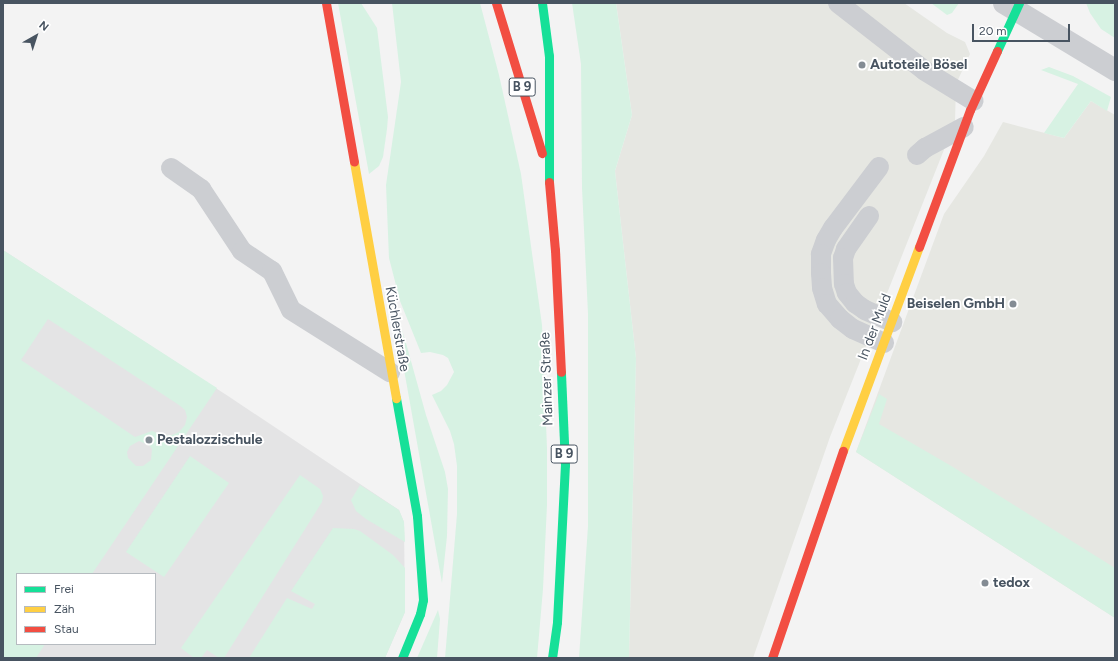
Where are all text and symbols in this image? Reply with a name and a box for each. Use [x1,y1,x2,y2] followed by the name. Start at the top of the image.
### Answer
[16,16,56,56] north arrow
[974,16,1072,42] scale bar
[36,19,51,34] text: N
[979,24,1007,38] text: 20 m
[870,57,967,73] place label: Autoteile Bösel
[857,60,867,70] marker: Autoteile Bösel
[508,76,536,98] road number: B 9
[381,285,413,373] street label: Küchlerstraße
[855,291,895,363] street label: In der Muld
[907,296,1005,312] place label: Beiselen GmbH
[1008,299,1018,309] marker: Beiselen GmbH
[537,332,557,426] street label: Mainzer Straße
[157,432,262,448] place label: Pestalozzischule
[144,435,154,445] marker: Pestalozzischule
[550,443,578,465] road number: B 9
[16,573,156,645] legend
[993,575,1030,591] place label: tedox
[980,578,990,588] marker: tedox
[54,582,74,596] text: Frei
[54,602,75,616] text: Zäh
[54,622,79,636] text: Stau

